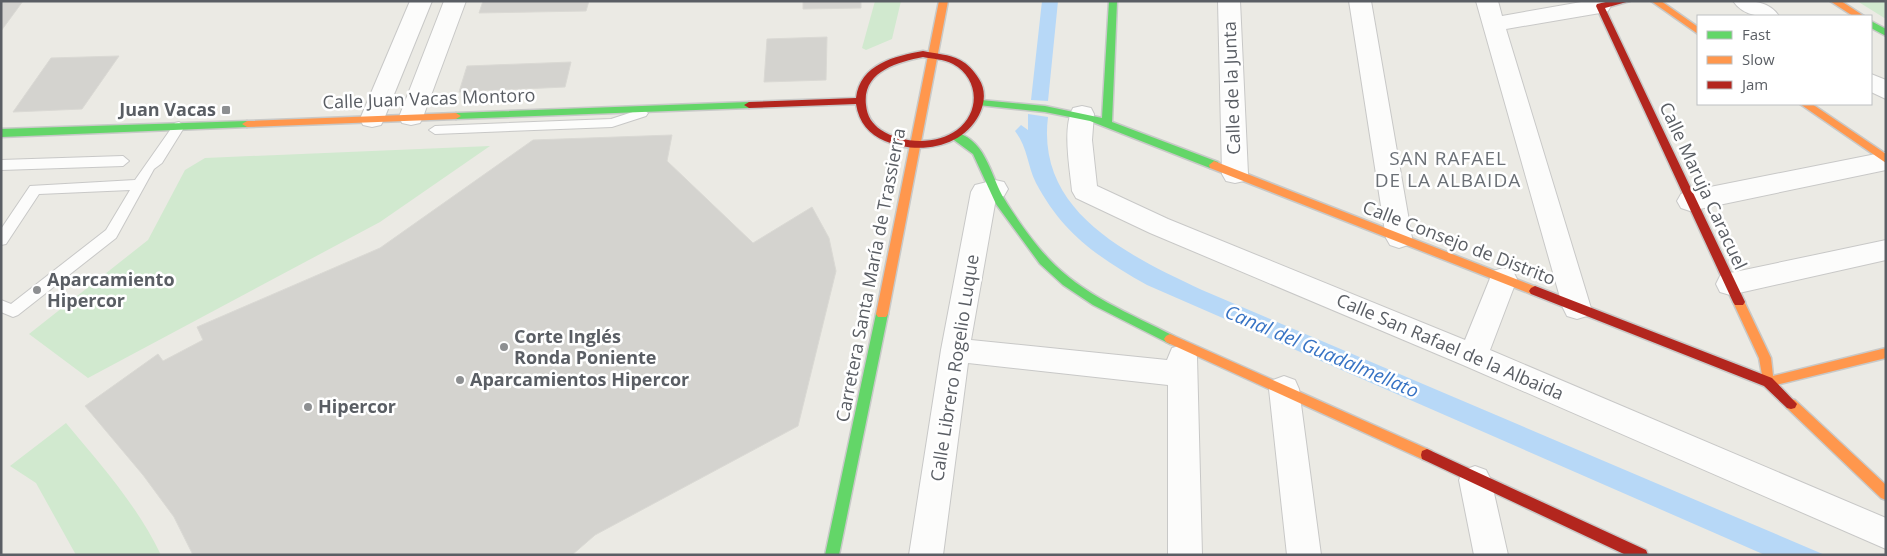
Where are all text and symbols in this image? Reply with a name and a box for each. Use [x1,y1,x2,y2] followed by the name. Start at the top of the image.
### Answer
[1697,15,1872,105] legend
[1217,21,1245,155] street label: Calle de la Junta
[1742,24,1771,44] text: Fast
[1742,49,1775,69] text: Slow
[1740,74,1768,94] text: Jam
[322,82,536,114] street label: Calle Juan Vacas Montoro
[117,97,216,121] place label: Juan Vacas
[1655,98,1753,273] street label: Calle Maruja Caracuel
[220,104,232,116] marker: Juan Vacas
[830,126,910,424] street label: Carretera Santa María de Trassierra
[1375,145,1521,193] district label: SAN RAFAEL DE LA ALBAIDA
[1360,194,1559,290] street label: Calle Consejo de Distrito
[924,253,984,483] street label: Calle Librero Rogelio Luque
[47,267,175,312] place label: Aparcamiento Hipercor
[31,284,43,296] marker: Aparcamiento Hipercor
[1333,287,1568,405] street label: Calle San Rafael de la Albaida
[1221,298,1423,404] water label: Canal del Guadalmellato
[514,324,656,369] place label: Corte Inglés Ronda Poniente
[498,341,510,353] marker: Corte Inglés Ronda Poniente
[470,367,689,391] place label: Aparcamientos Hipercor
[454,374,466,386] marker: Aparcamientos Hipercor
[318,394,396,418] place label: Hipercor
[302,401,314,413] marker: Hipercor

